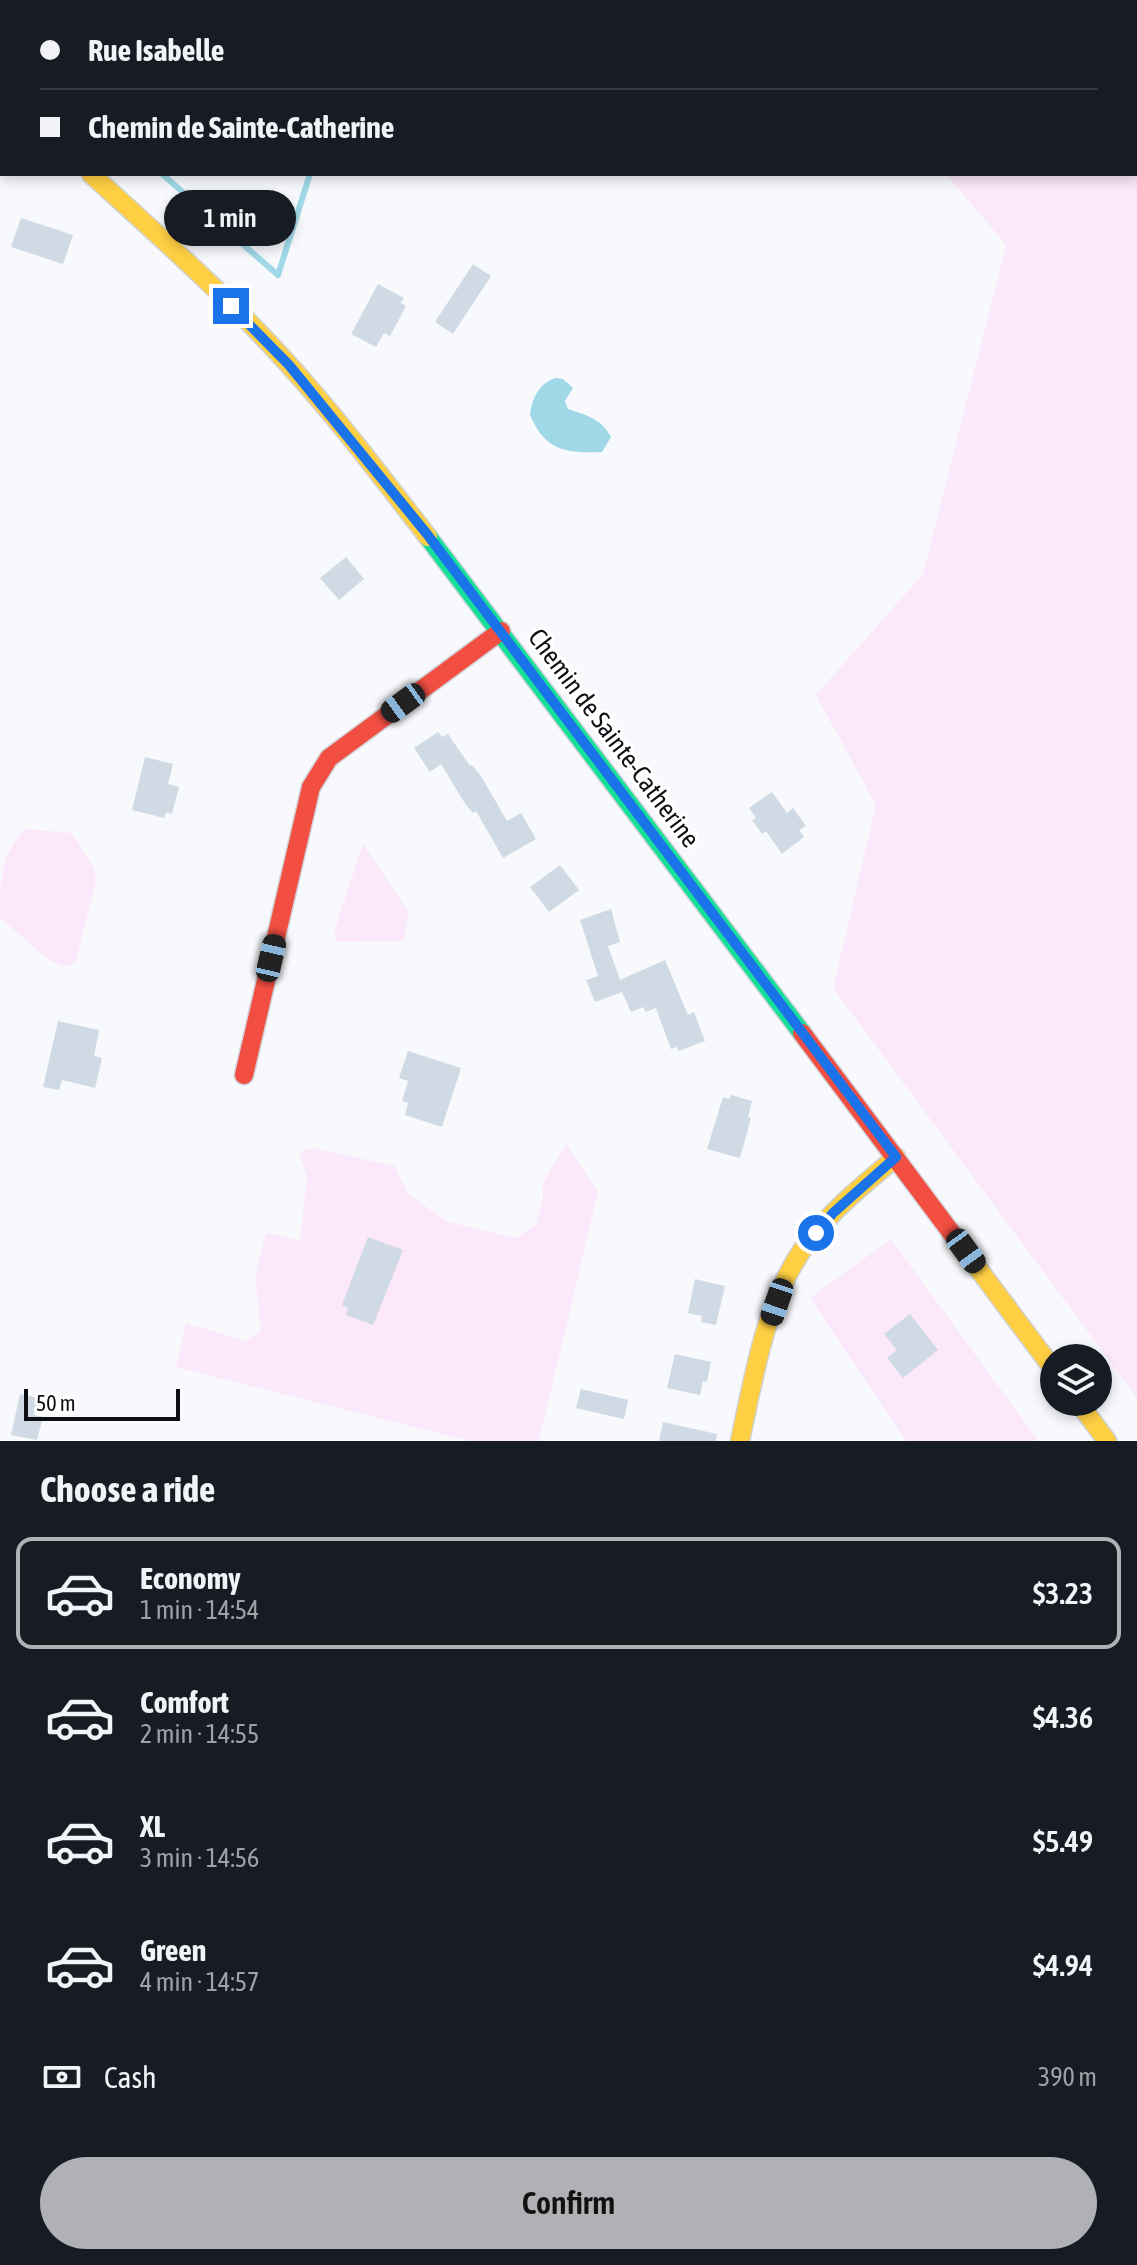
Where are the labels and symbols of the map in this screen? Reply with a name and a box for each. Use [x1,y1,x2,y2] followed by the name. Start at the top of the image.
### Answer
[165,190,297,246] callout: 1 min
[213,288,249,324] route end
[522,623,706,853] street label: Chemin de Sainte-Catherine
[377,679,429,727] car
[254,932,288,984] car
[798,1215,834,1251] route start
[942,1225,990,1277] car
[758,1275,796,1329] car
[24,1385,180,1421] scale bar

